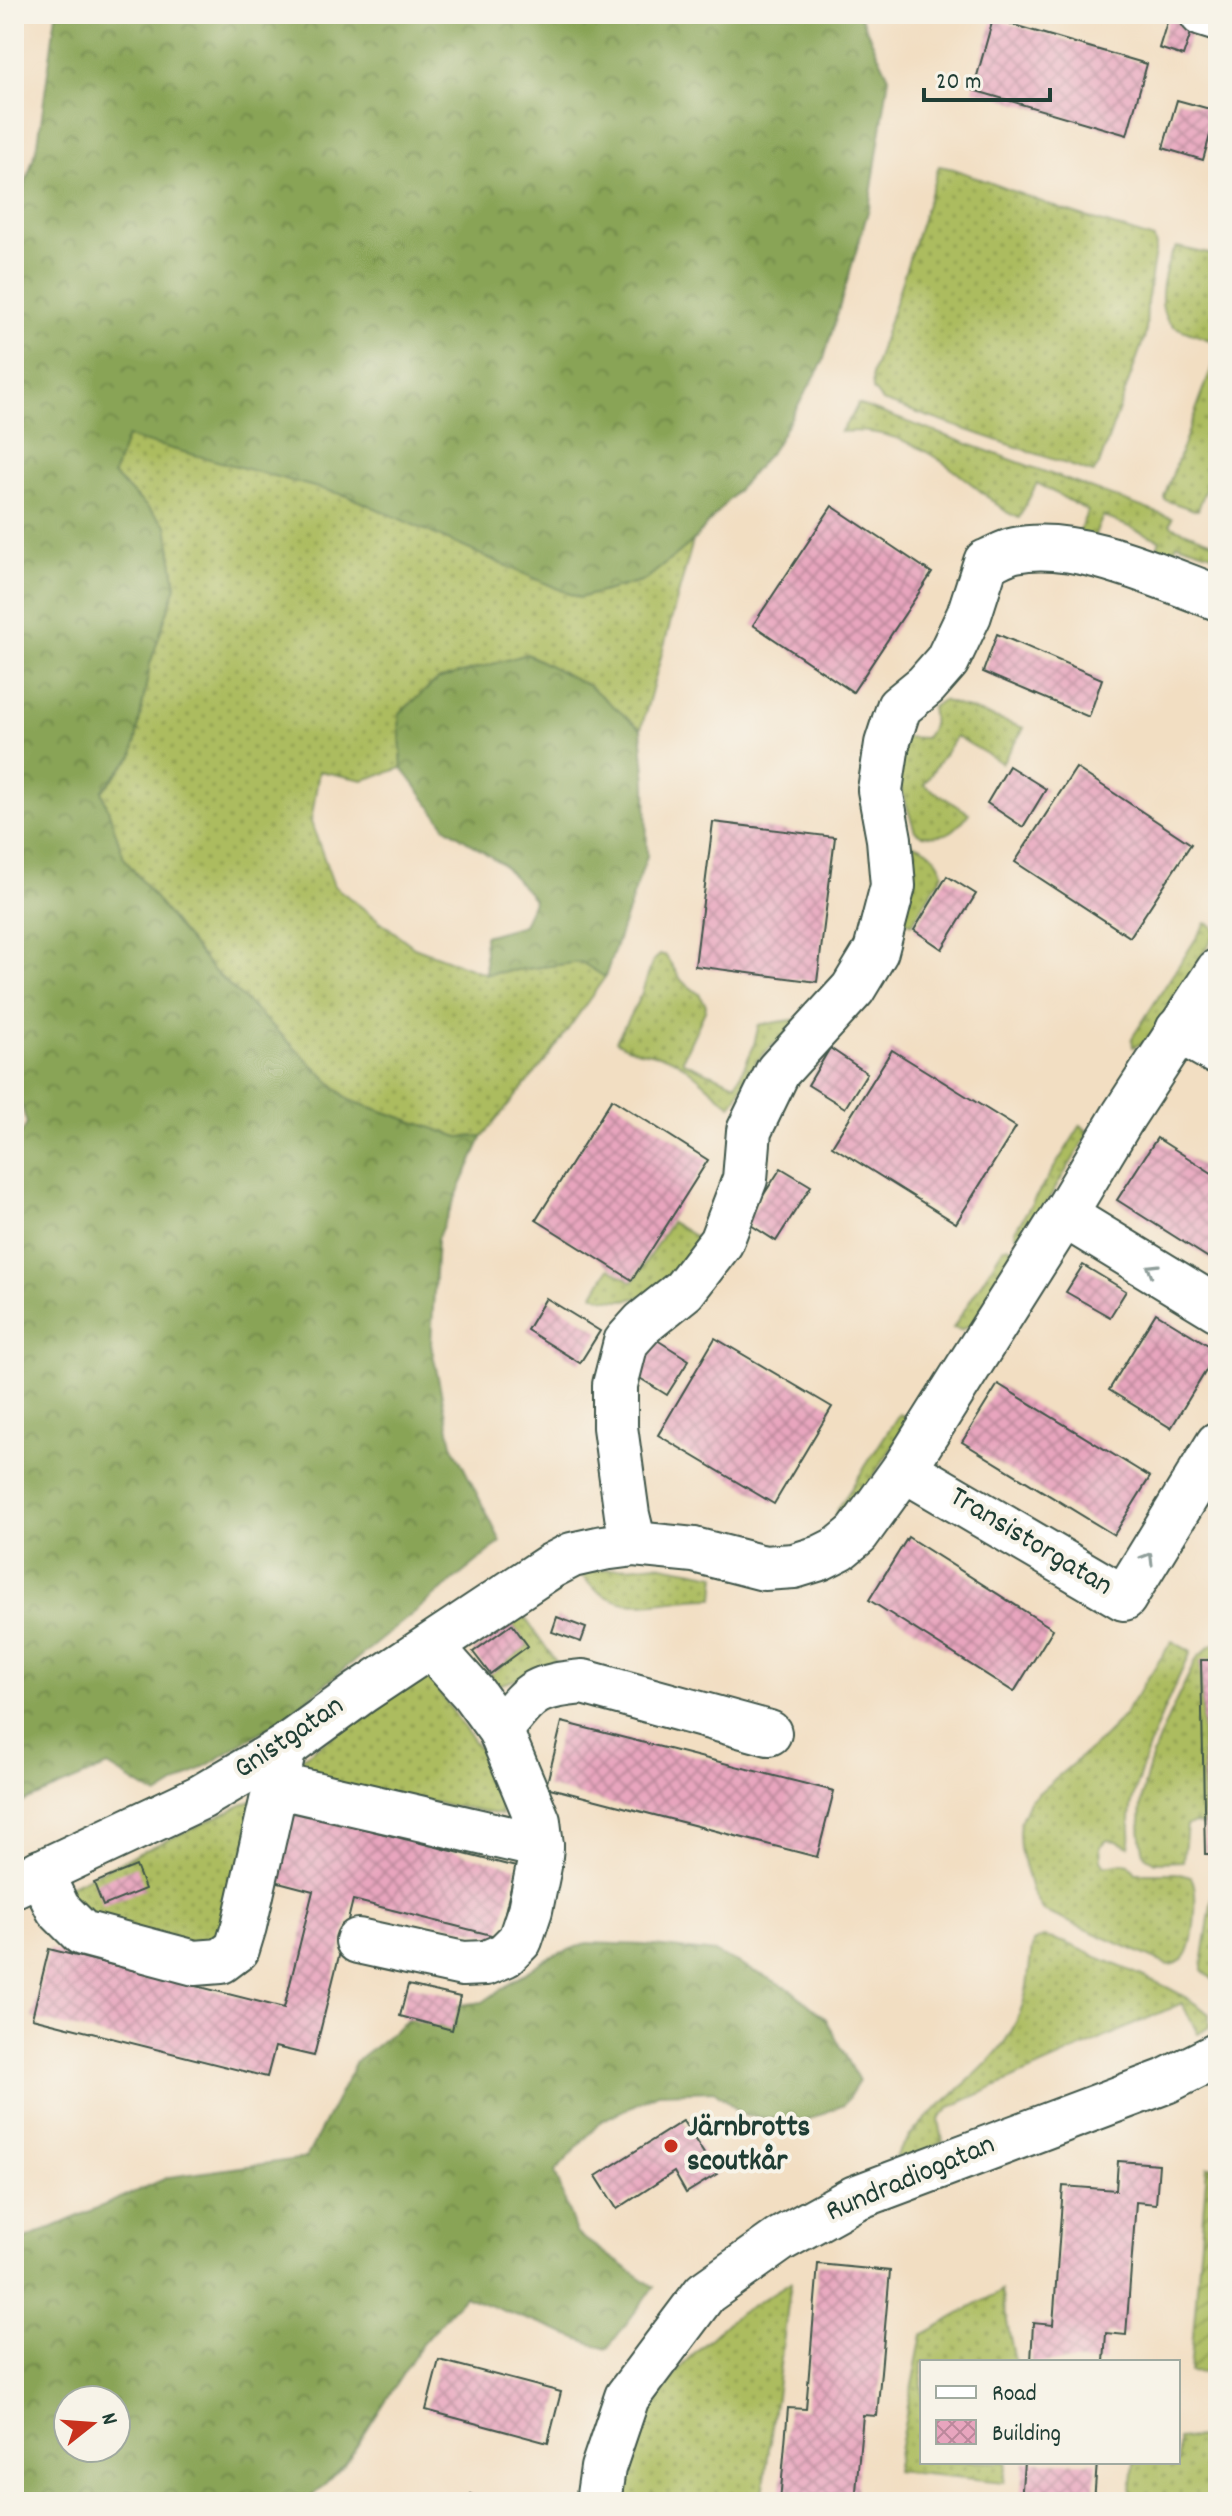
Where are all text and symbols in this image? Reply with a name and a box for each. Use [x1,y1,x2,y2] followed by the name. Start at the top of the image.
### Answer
[924,52,1050,102] scale bar
[936,66,982,100] text: 20 m
[1146,1263,1161,1278] one-way arrow
[940,1477,1120,1609] street label: Transistorgatan
[1139,1552,1154,1567] one-way arrow
[226,1686,354,1792] street label: Gnistgatan
[687,2108,810,2185] place label: Järnbrotts scoutkår
[820,2125,1002,2235] street label: Rundradiogatan
[662,2137,680,2155] marker: Järnbrotts scoutkår
[920,2360,1180,2464] legend
[992,2378,1037,2412] text: Road
[52,2384,132,2464] north arrow
[91,2409,124,2429] text: N
[992,2418,1061,2452] text: Building

